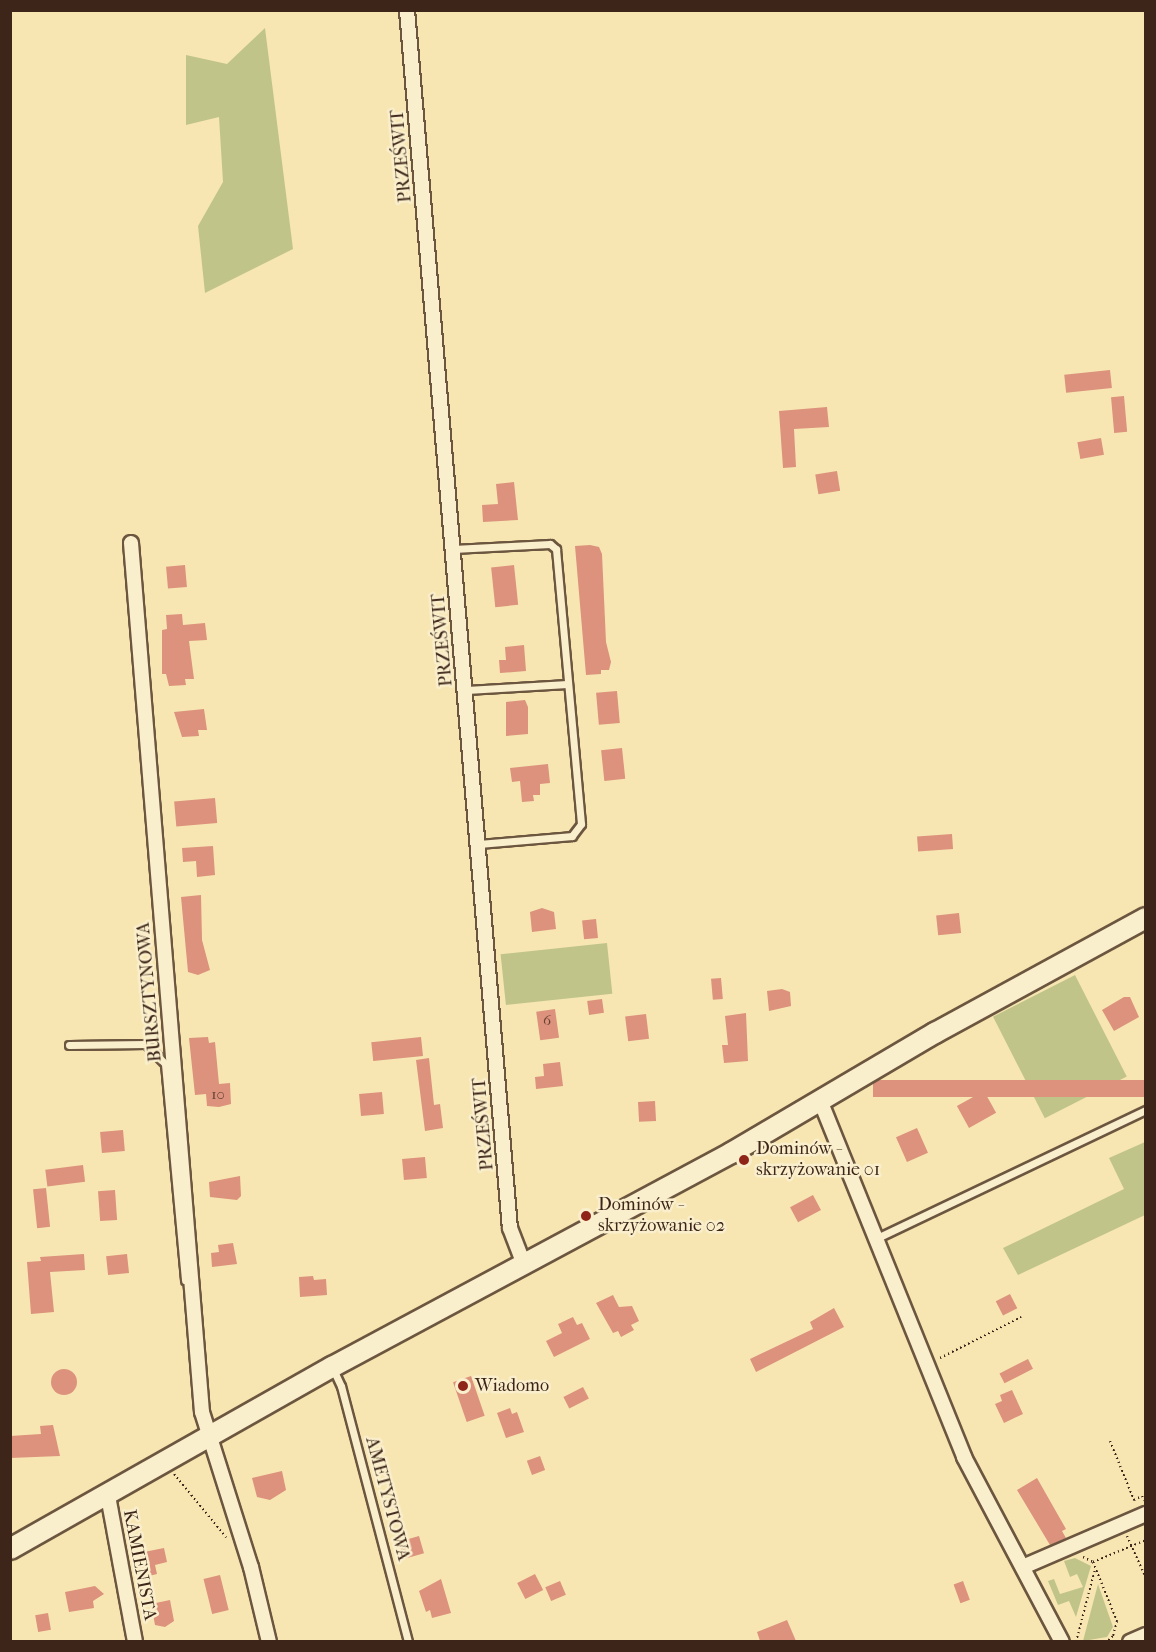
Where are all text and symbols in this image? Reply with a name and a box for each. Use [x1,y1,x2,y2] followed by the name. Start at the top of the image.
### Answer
[387,109,417,203] street label: PRZEŚWIT
[428,593,458,687] street label: PRZEŚWIT
[133,921,167,1063] street label: BURSZTYNOWA
[543,1012,551,1030] house number: 6
[469,1077,499,1171] street label: PRZEŚWIT
[211,1086,225,1104] house number: 10
[756,1139,880,1182] place label: Dominów - skrzyżowanie 01
[737,1153,751,1167] marker: Dominów - skrzyżowanie 01
[598,1195,725,1238] place label: Dominów - skrzyżowanie 02
[579,1209,593,1223] marker: Dominów - skrzyżowanie 02
[475,1375,549,1397] place label: Wiadomo
[456,1379,470,1393] marker: Wiadomo
[360,1435,414,1563] street label: AMETYSTOWA
[118,1508,160,1622] street label: KAMIENISTA

